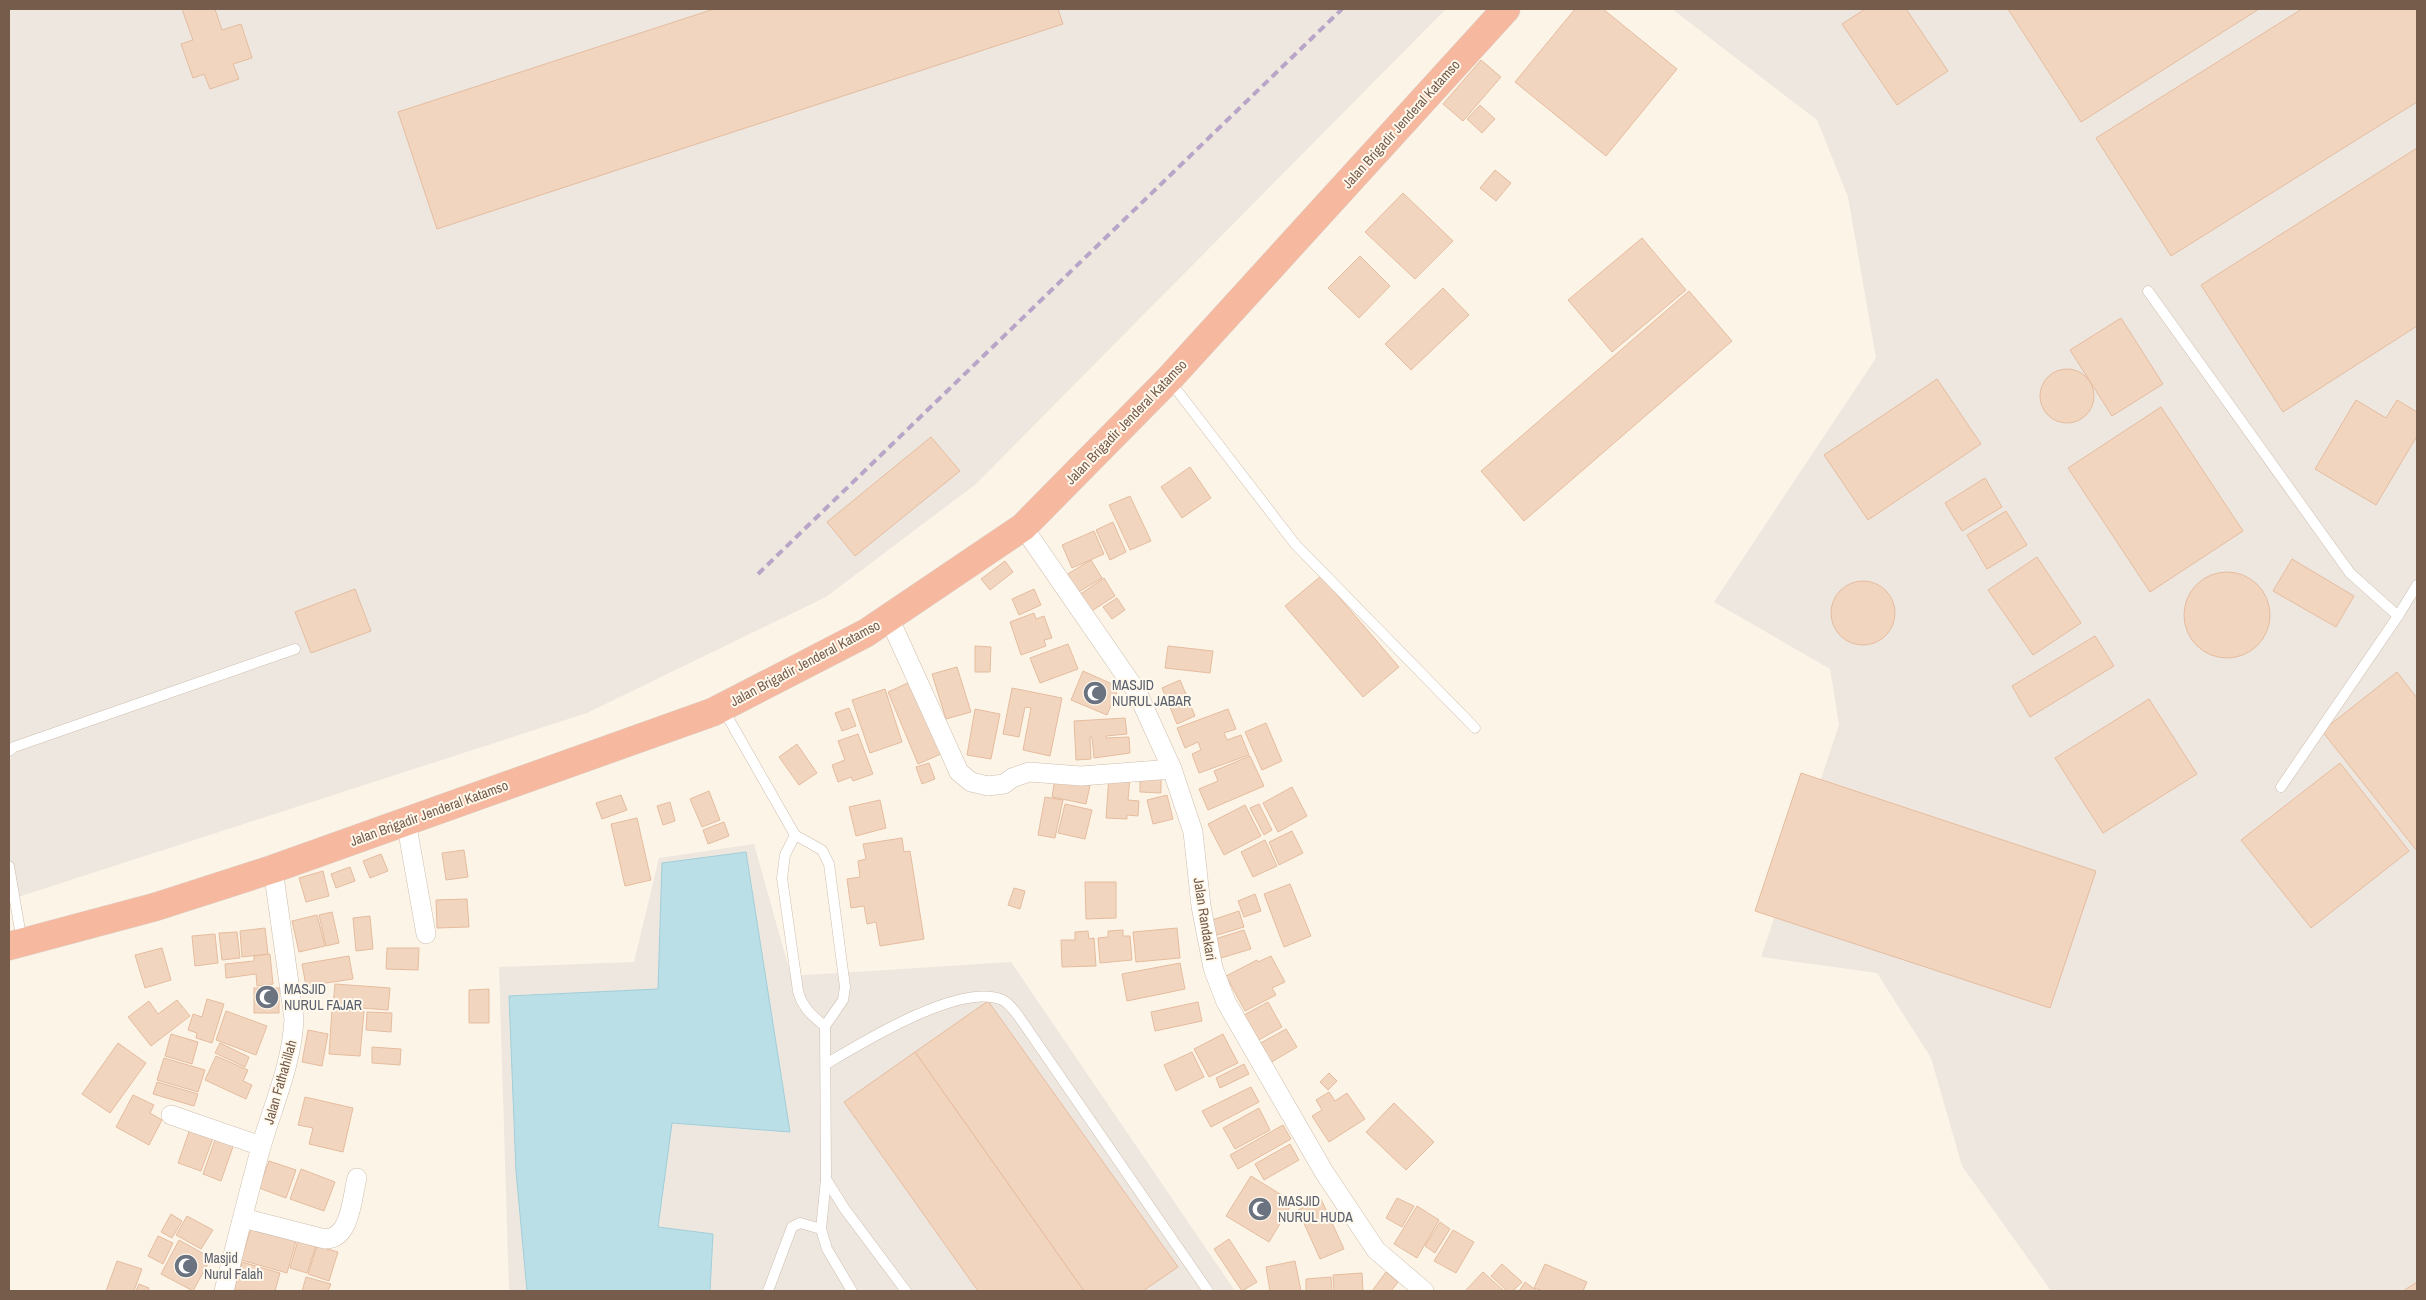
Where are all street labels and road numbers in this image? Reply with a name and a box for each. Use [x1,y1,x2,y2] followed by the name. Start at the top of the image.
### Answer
[1338,56,1464,192] street label: Jalan Brigadir Jenderal Katamso
[1061,356,1191,488] street label: Jalan Brigadir Jenderal Katamso
[727,616,883,710] street label: Jalan Brigadir Jenderal Katamso
[347,776,511,850] street label: Jalan Brigadir Jenderal Katamso
[1190,876,1220,962] street label: Jalan Randakari
[259,1038,301,1126] street label: Jalan Fathahillah

